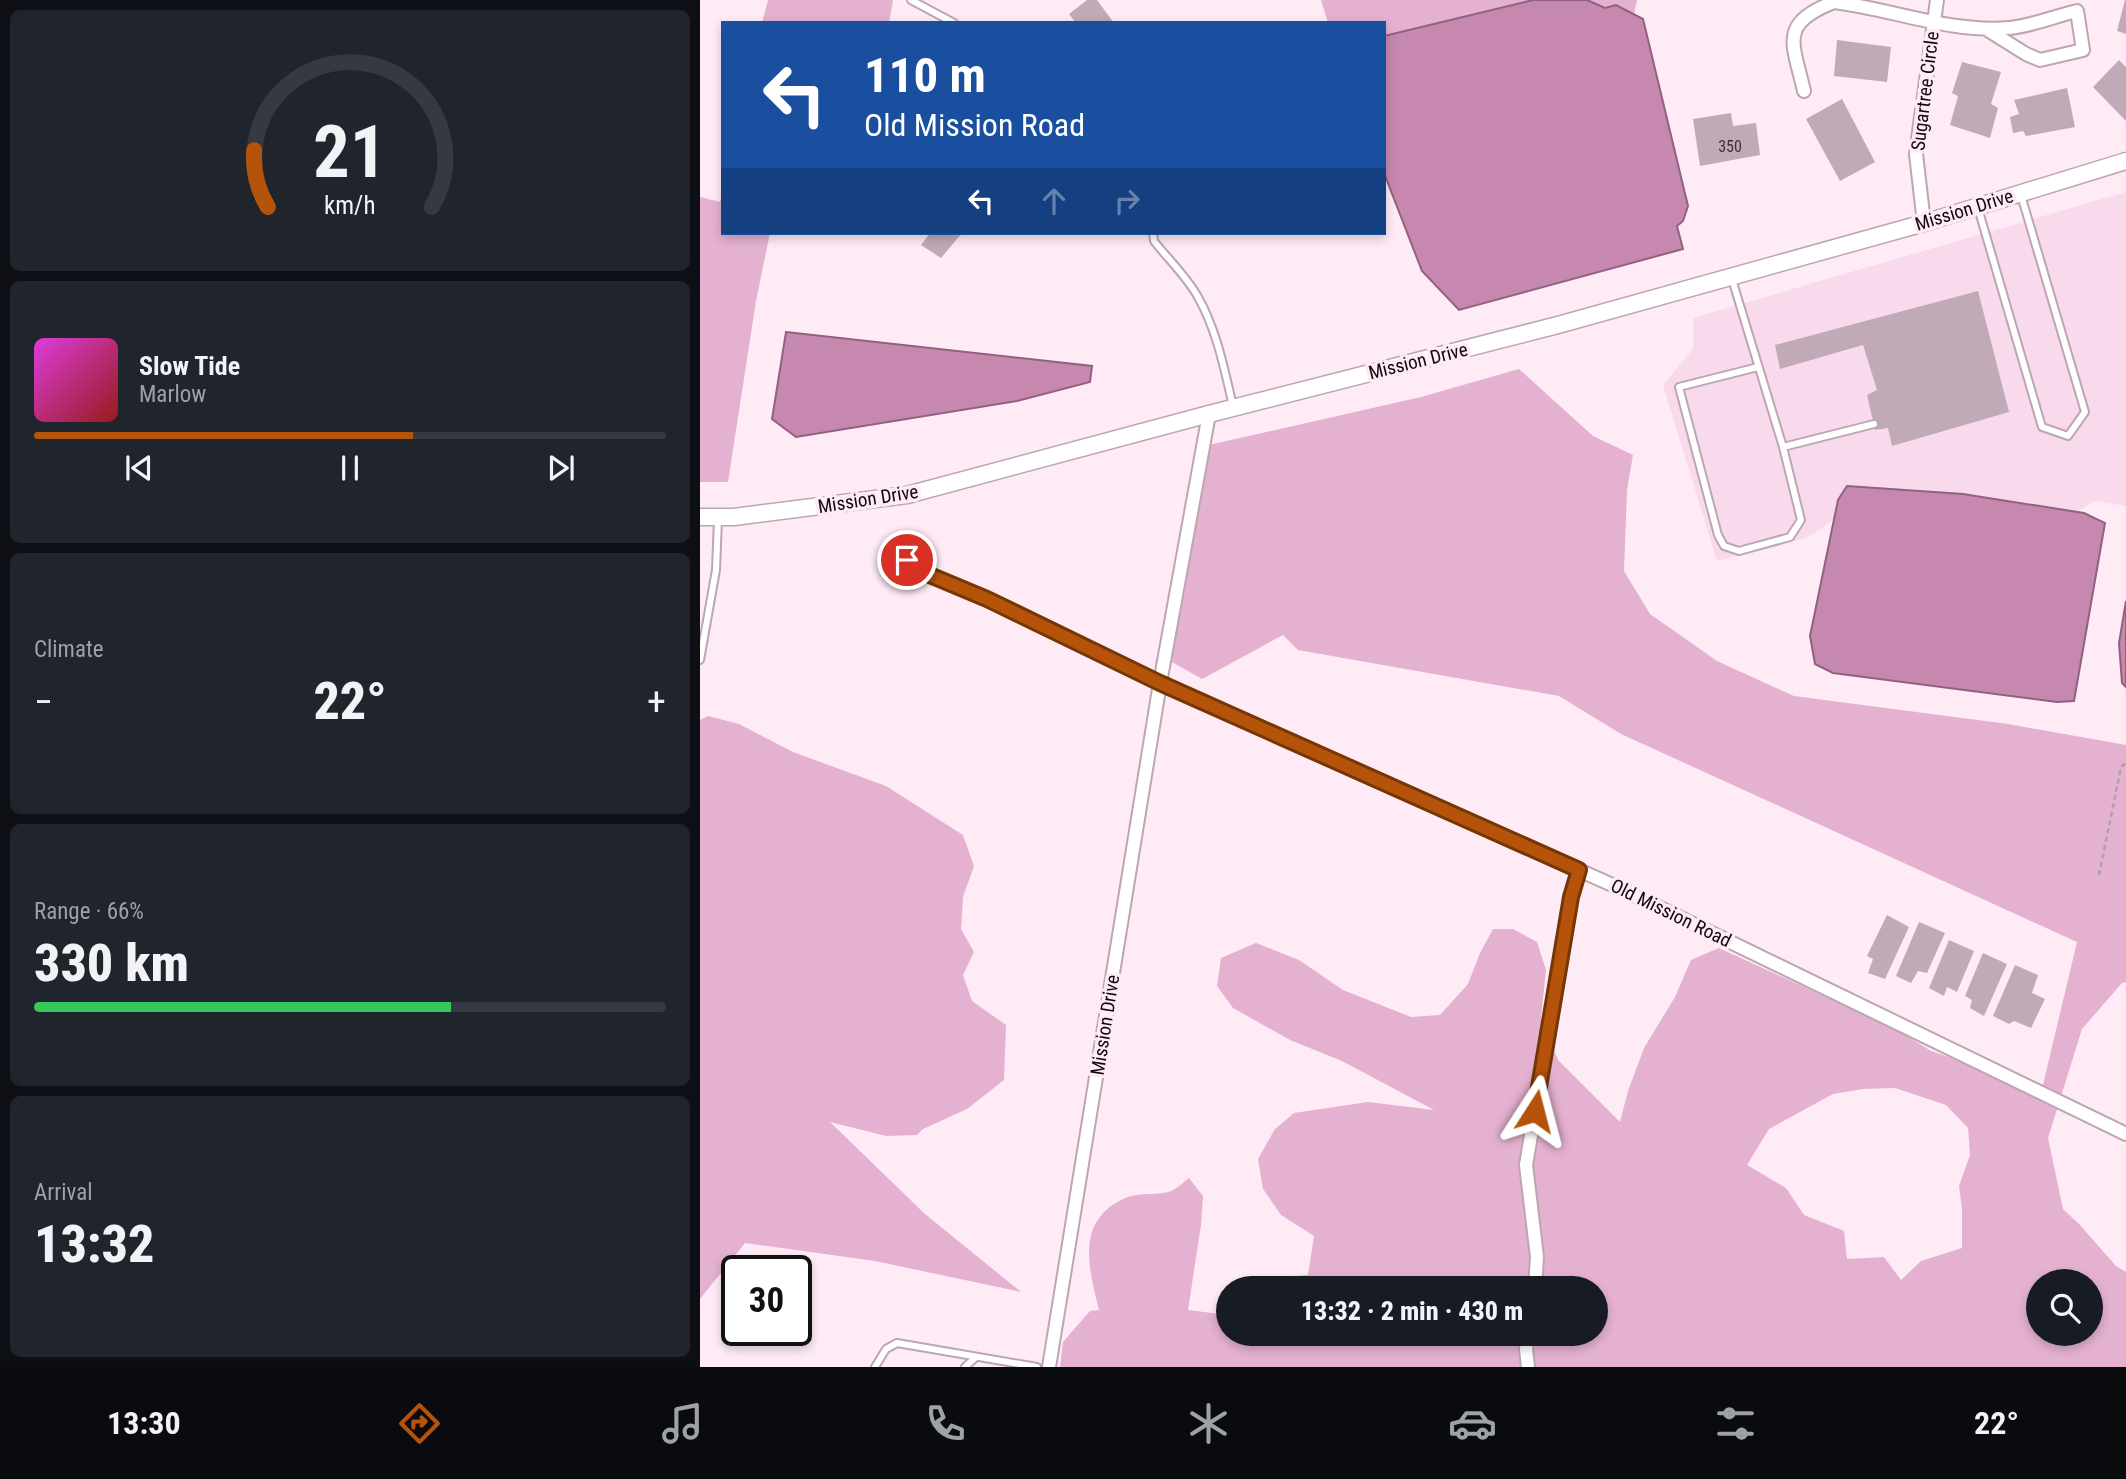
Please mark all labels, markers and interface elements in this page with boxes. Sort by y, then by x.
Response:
street label: Sugartree Circle [1906,30,1944,152]
text: 110 m [864,47,986,104]
icon: left [749,49,840,140]
text: Old Mission Road [864,106,1085,144]
text: 21 [313,109,387,195]
house number: 350 [1718,137,1742,156]
icon: left [962,182,1000,220]
icon: ahead [1035,182,1073,220]
icon: right [1108,182,1146,220]
street label: Mission Drive [1912,184,2016,236]
text: km/h [324,191,376,220]
street label: Mission Drive [1366,338,1470,384]
text: Slow Tide [139,351,240,381]
text: Marlow [139,381,206,408]
icon: previous [120,449,158,487]
icon: pause [331,449,369,487]
icon: next [542,449,580,487]
street label: Mission Drive [816,480,920,518]
pin [877,530,937,590]
icon: arrive [888,541,926,579]
text: Climate [34,636,104,663]
text: 22° [313,671,387,732]
text: − [34,680,53,724]
text: + [647,680,666,724]
street label: Old Mission Road [1607,874,1735,952]
text: Range · 66% [34,898,144,925]
text: 330 km [34,933,189,994]
street label: Mission Drive [1086,973,1124,1077]
position arrow [1498,1074,1572,1148]
text: Arrival [34,1179,93,1206]
text: 13:32 [34,1214,154,1275]
speed limit sign: 30 [721,1255,812,1346]
map controls [2026,1269,2103,1346]
button: search [2026,1269,2103,1346]
text: 13:32 · 2 min · 430 m [1301,1296,1523,1326]
icon: directions [395,1399,444,1448]
icon: music [658,1399,707,1448]
icon: phone [921,1399,970,1448]
icon: climate [1184,1399,1233,1448]
icon: car [1448,1399,1497,1448]
icon: filters [1711,1399,1760,1448]
text: 13:30 [107,1404,181,1442]
text: 22° [1974,1404,2019,1442]

